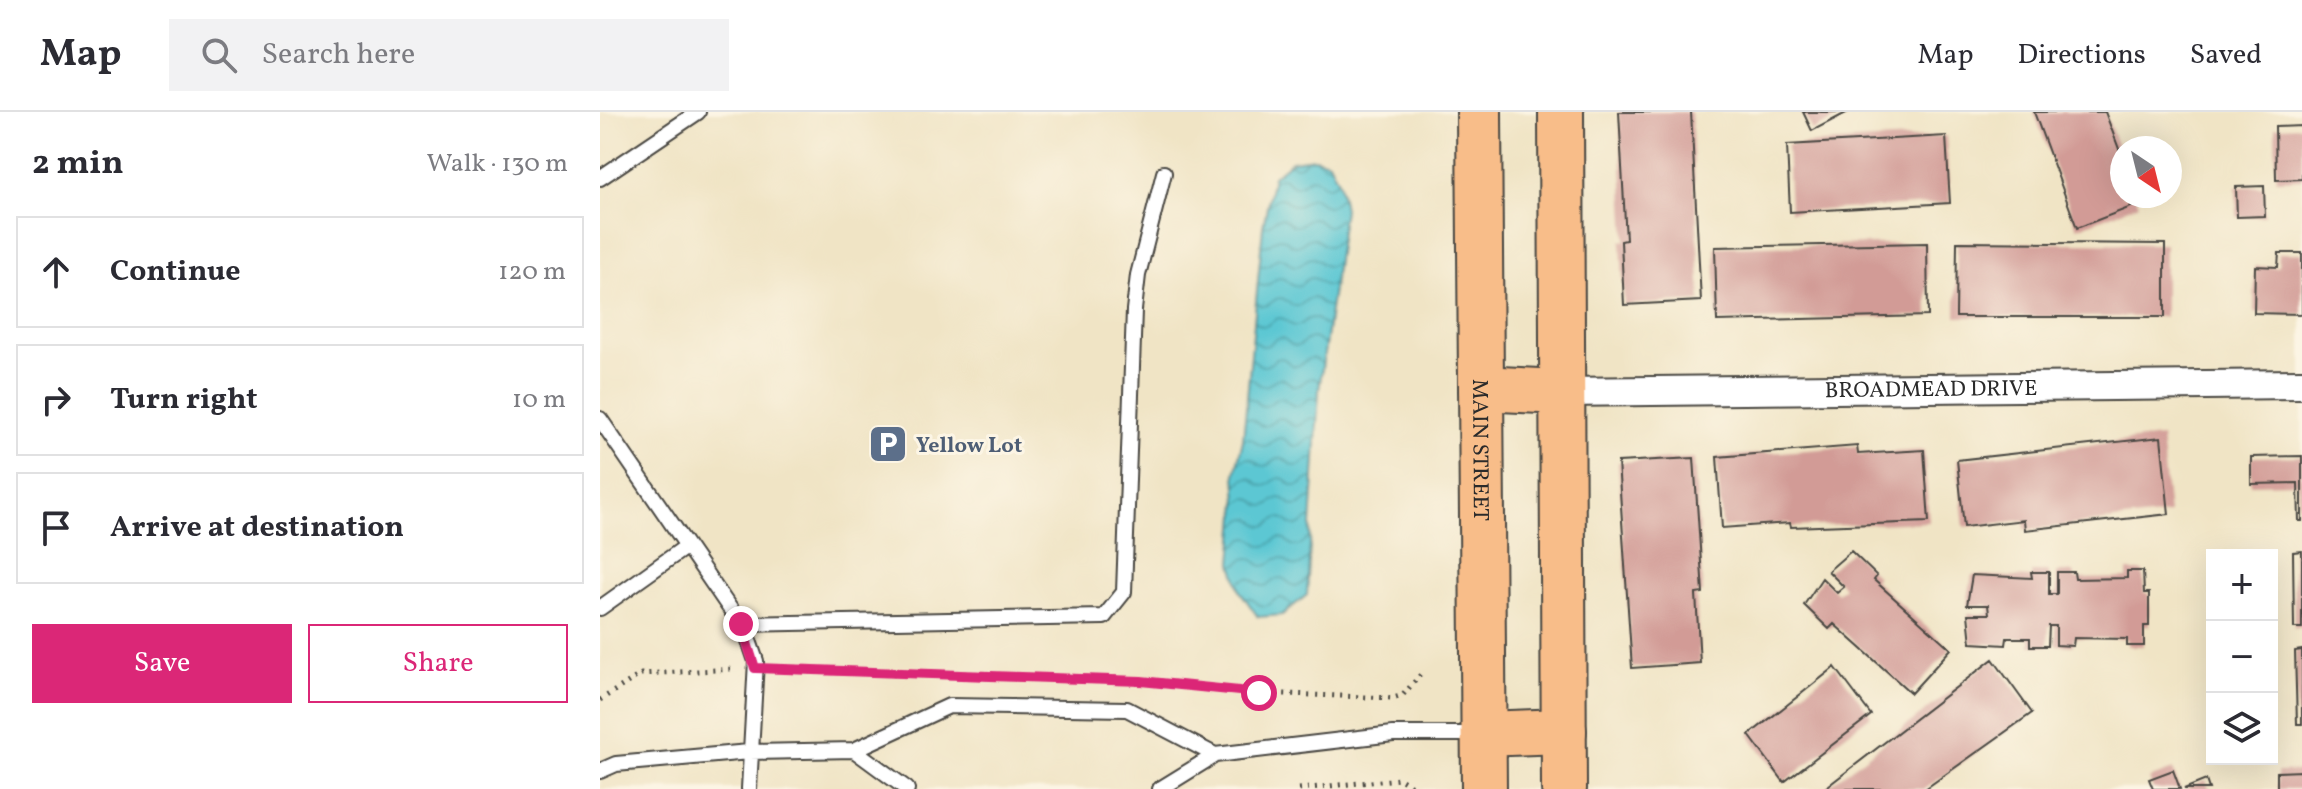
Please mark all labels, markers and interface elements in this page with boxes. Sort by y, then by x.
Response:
search box [169,19,729,91]
text: Map [40,29,121,82]
icon: search [197,33,241,77]
text: Search here [261,34,415,76]
text: Map [1918,36,1974,75]
text: Directions [2018,36,2146,75]
text: Saved [2190,36,2262,75]
north arrow [2110,136,2182,208]
text: 2 min [32,141,124,188]
text: Walk · 130 m [427,146,568,182]
icon: ahead [34,250,78,294]
text: Continue [110,251,241,293]
text: 120 m [498,254,566,290]
street label: BROADMEAD DRIVE [1824,374,2038,407]
icon: right [34,378,78,422]
text: Turn right [110,379,258,421]
street label: MAIN STREET [1463,379,1495,521]
text: 10 m [512,382,566,418]
parking icon: Yellow Lot [867,423,909,465]
place label: Yellow Lot [916,431,1022,462]
icon: arrive [34,506,78,550]
text: Arrive at destination [110,507,404,549]
map controls [2206,549,2278,765]
button: + [2206,549,2278,621]
route end [723,606,759,642]
button: − [2206,621,2278,693]
button: Save [32,624,292,703]
button: Share [308,624,568,703]
route start [1241,675,1277,711]
button: layers [2206,693,2278,765]

